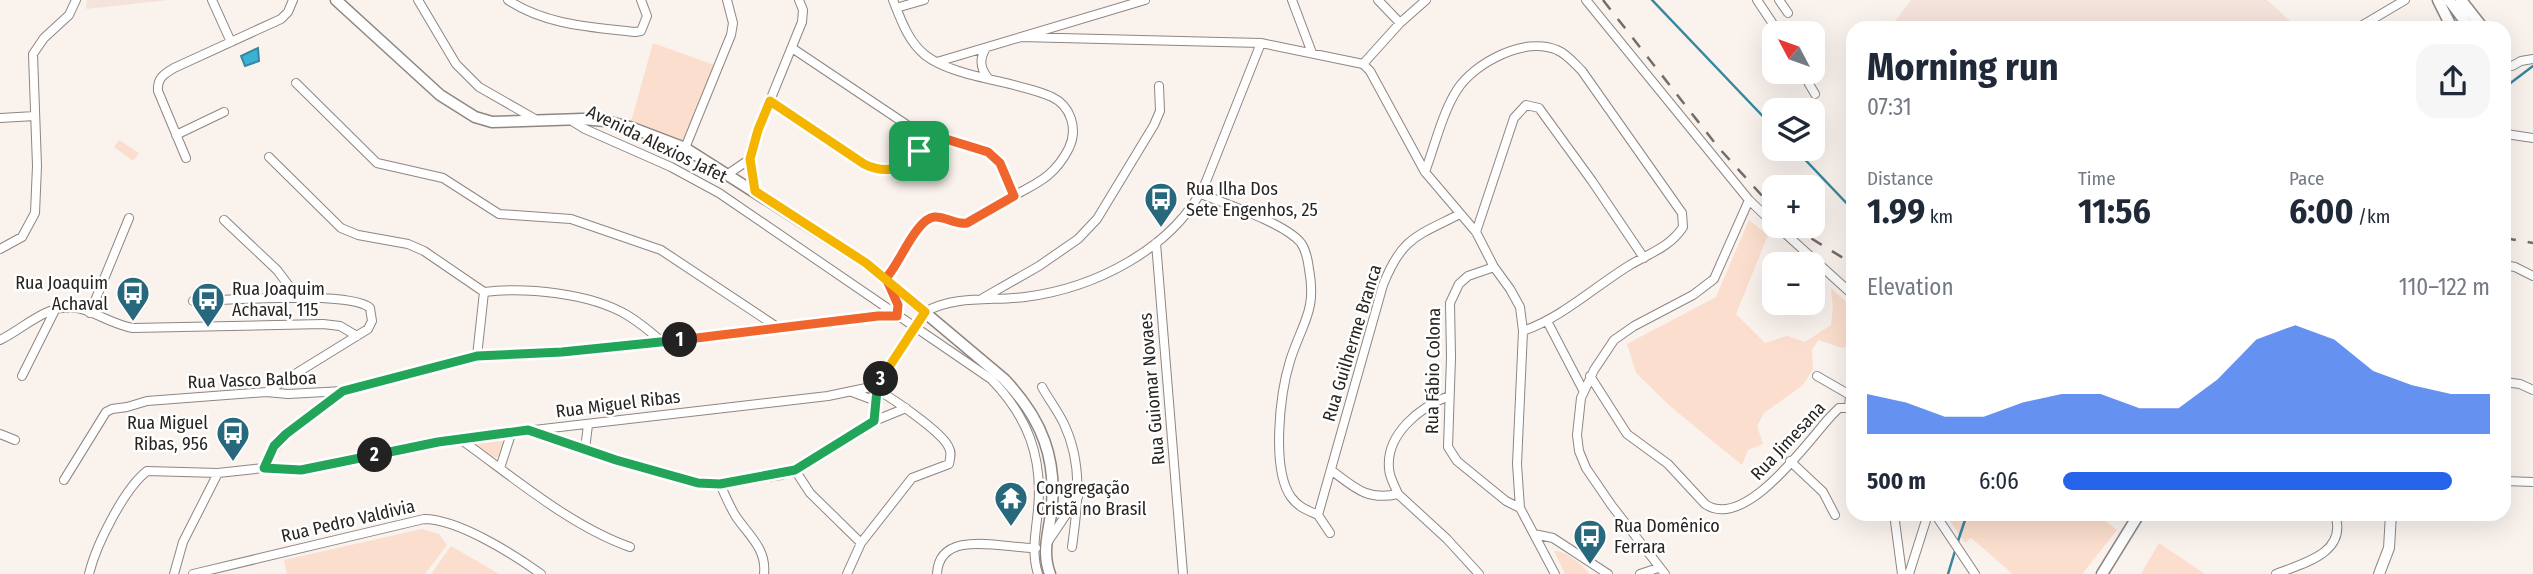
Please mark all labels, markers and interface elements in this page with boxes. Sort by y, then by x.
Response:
north arrow [1762,21,1825,84]
map controls [1762,21,1825,315]
text: Morning run [1867,44,2059,90]
button: share [2416,44,2490,118]
text: 07:31 [1867,93,1912,121]
button: layers [1762,98,1825,161]
street label: Avenida Alexios Jafet [583,100,731,188]
pin [889,121,949,181]
icon: arrive [900,132,938,170]
text: Distance [1867,167,1934,190]
text: Time [2078,167,2116,190]
text: Pace [2289,167,2324,190]
button: + [1762,175,1825,238]
place label: Rua Ilha Dos Sete Engenhos, 25 [1186,178,1318,221]
bus stop icon: Rua Ilha Dos Sete Engenhos, 25 [1142,180,1180,229]
text: 1.99 [1867,190,1925,232]
text: 11:56 [2078,190,2151,232]
text: 6:00 [2289,190,2354,232]
text: km [1925,205,1953,228]
text: /km [2354,205,2390,228]
button: − [1762,252,1825,315]
street label: Rua Guilherme Branca [1318,262,1386,424]
place label: Rua Joaquim Achaval [15,272,108,315]
text: Elevation [1867,273,1954,301]
text: 110–122 m [2399,273,2490,301]
bus stop icon: Rua Joaquim Achaval [114,274,152,323]
place label: Rua Joaquim Achaval, 115 [232,278,325,321]
bus stop icon: Rua Joaquim Achaval, 115 [189,280,227,329]
street label: Rua Fábio Colona [1421,307,1445,434]
street label: Rua Guiomar Novaes [1134,312,1170,466]
pin: 1 [662,322,698,358]
text: 1 [675,328,684,351]
pin: 3 [864,362,898,396]
street label: Rua Vasco Balboa [187,367,317,393]
text: 3 [876,367,885,390]
street label: Rua Miguel Ribas [554,385,682,423]
street label: Rua Jimesana [1746,397,1830,485]
place label: Rua Miguel Ribas, 956 [127,412,208,455]
bus stop icon: Rua Miguel Ribas, 956 [214,414,252,463]
pin: 2 [358,438,392,472]
text: 2 [370,443,379,466]
text: 500 m [1867,467,1926,495]
text: 6:06 [1979,467,2019,495]
place label: Congregação Cristã no Brasil [1036,477,1147,520]
temple icon: Congregação Cristã no Brasil [992,479,1030,528]
street label: Rua Pedro Valdivia [279,495,417,547]
place label: Rua Domênico Ferrara [1614,515,1720,558]
bus stop icon: Rua Domênico Ferrara [1571,517,1609,566]

